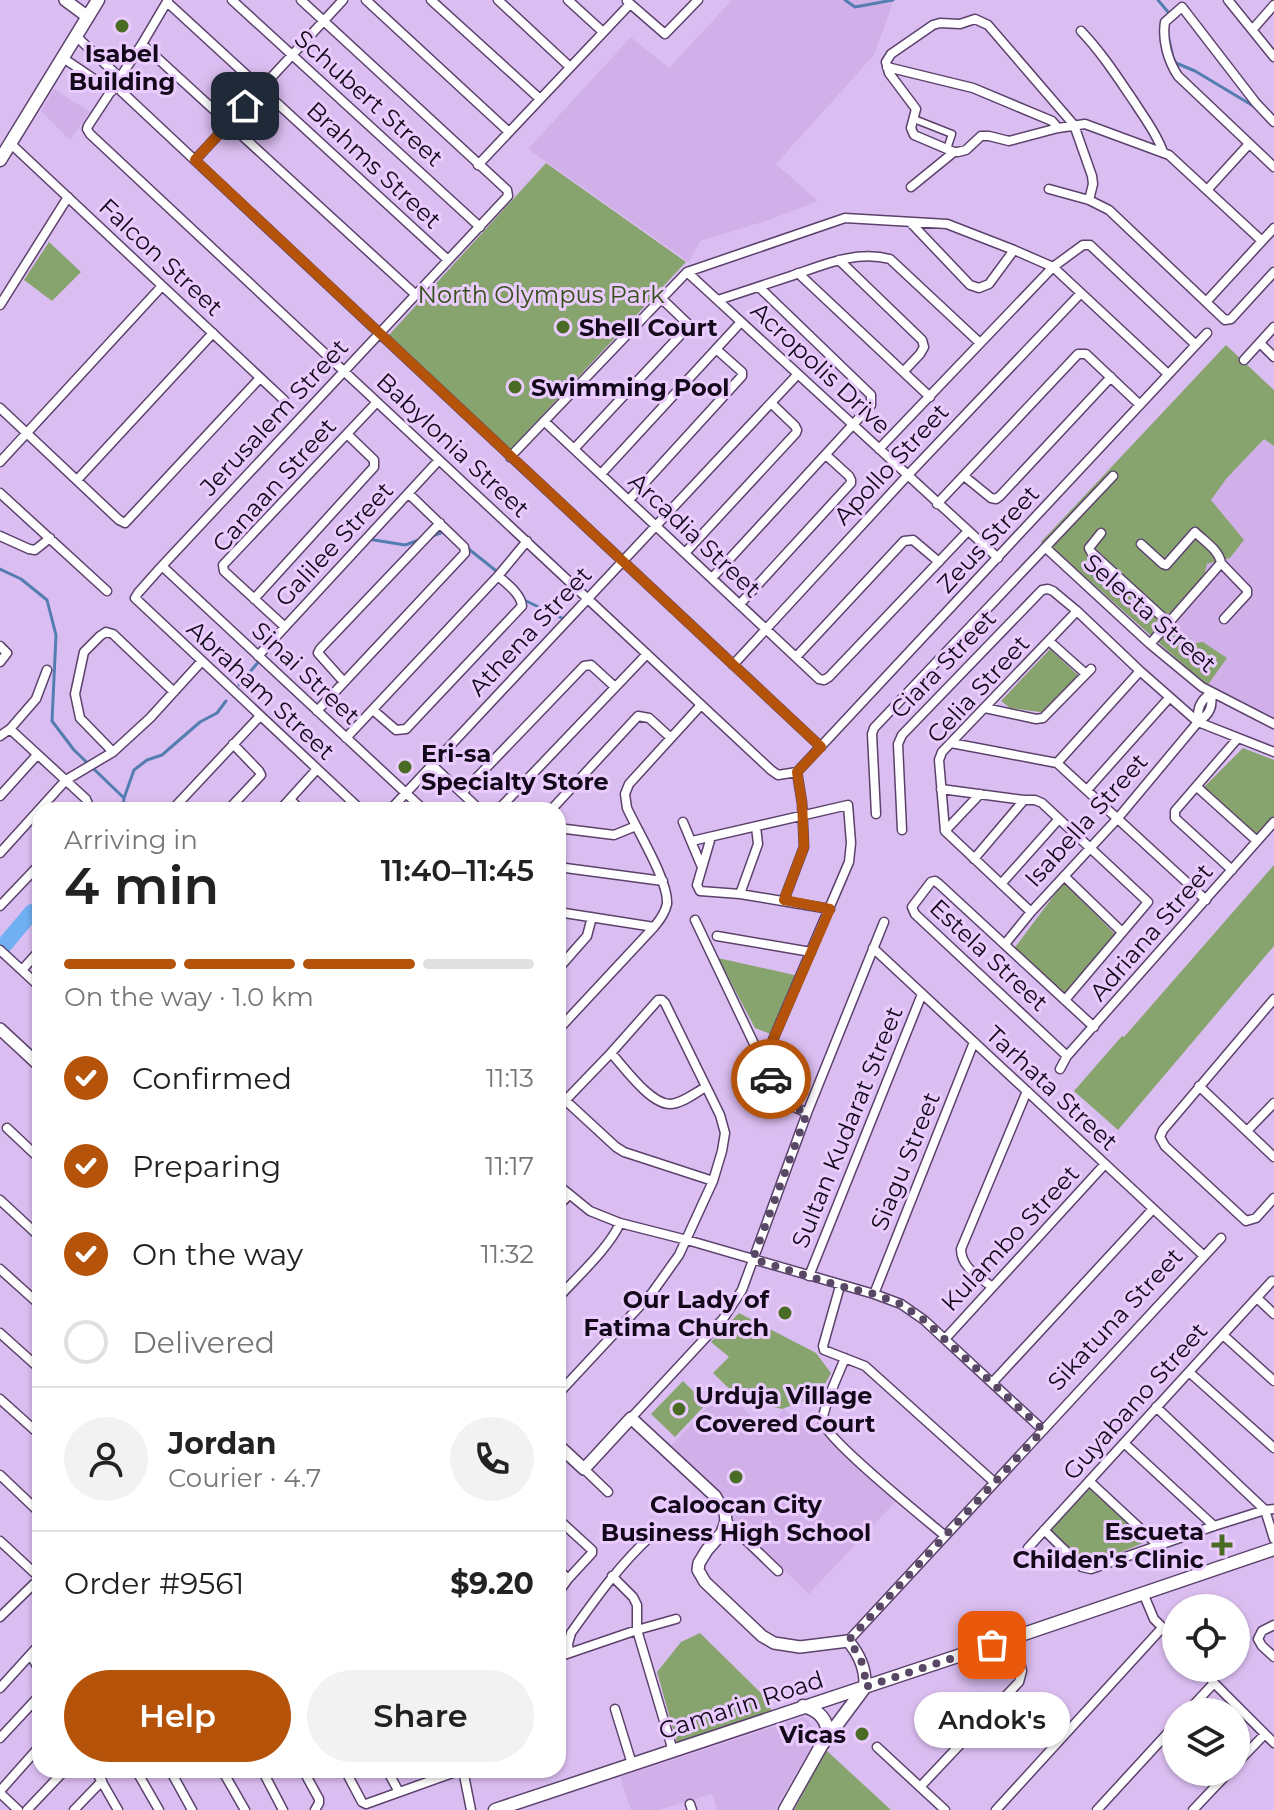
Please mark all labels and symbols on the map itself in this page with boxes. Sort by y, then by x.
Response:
marker: Isabel Building [113,17,131,35]
street label: Schubert Street [289,24,449,172]
place label: Isabel Building [69,39,175,96]
pin [211,72,279,140]
street label: Brahms Street [301,95,447,235]
street label: Falcon Street [93,192,229,322]
park label: North Olympus Park [418,280,665,309]
street label: Acropolis Drive [745,296,897,440]
place label: Shell Court [579,313,718,342]
marker: Shell Court [554,318,572,336]
street label: Jerusalem Street [193,333,354,502]
street label: Babylonia Street [371,367,536,523]
place label: Swimming Pool [531,373,730,402]
marker: Swimming Pool [506,378,524,396]
street label: Apollo Street [827,397,955,531]
street label: Canaan Street [206,412,342,558]
street label: Arcadia Street [623,466,767,604]
street label: Galilee Street [269,475,399,612]
street label: Zeus Street [931,479,1045,599]
street label: Selecta Street [1078,548,1222,679]
street label: Athena Street [463,560,598,702]
street label: Ciara Street [884,604,1002,724]
street label: Abraham Street [181,614,341,766]
street label: Sinai Street [246,616,366,730]
street label: Celia Street [921,629,1035,749]
place label: Eri-sa Specialty Store [421,739,609,796]
street label: Isabella Street [1018,747,1154,893]
marker: Eri-sa Specialty Store [396,758,414,776]
street label: Adriana Street [1083,857,1219,1007]
street label: Estela Street [924,893,1054,1017]
street label: Sultan Kudarat Street [785,1002,909,1252]
street label: Tarhata Street [980,1020,1124,1157]
courier [731,1039,811,1119]
street label: Siagu Street [864,1087,946,1234]
street label: Kulambo Street [935,1159,1085,1317]
street label: Sikatuna Street [1041,1241,1189,1396]
place label: Our Lady of Fatima Church [584,1285,771,1342]
marker: Our Lady of Fatima Church [776,1304,794,1322]
street label: Guyabano Street [1057,1316,1213,1486]
place label: Urduja Village Covered Court [695,1381,876,1438]
marker: Urduja Village Covered Court [670,1400,688,1418]
marker: Caloocan City Business High School [727,1468,745,1486]
place label: Caloocan City Business High School [601,1490,871,1547]
place label: Escueta Childen's Clinic [1012,1517,1204,1574]
marker: Escueta Childen's Clinic [1211,1534,1233,1556]
pin [958,1611,1026,1679]
street label: Camarin Road [655,1665,827,1745]
callout: Andok's [914,1693,1070,1749]
place label: Vicas [778,1720,846,1749]
marker: Vicas [853,1725,871,1743]

